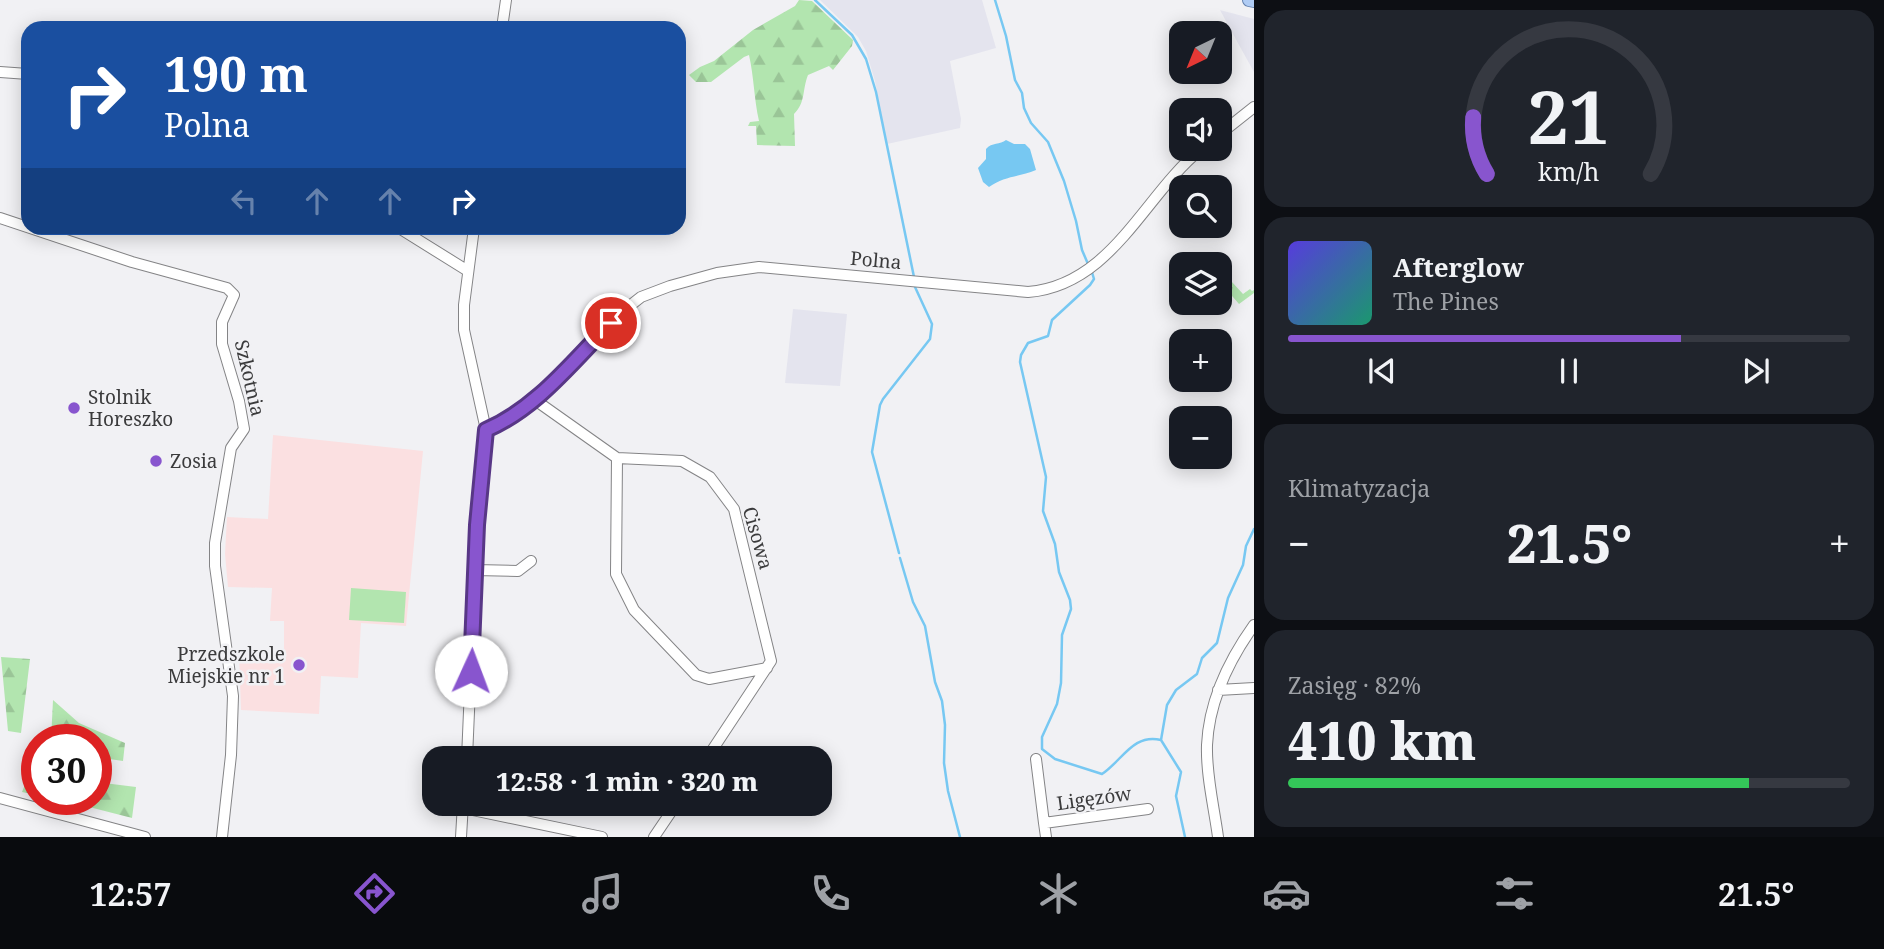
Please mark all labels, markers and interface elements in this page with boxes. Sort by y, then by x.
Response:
north arrow [1169,21,1232,84]
map controls [1169,21,1232,469]
text: 190 m [164,40,308,106]
icon: right [49,49,140,140]
text: 21 [1528,67,1610,166]
button: sound [1169,98,1232,161]
text: Polna [164,103,250,146]
text: km/h [1538,154,1600,188]
button: search [1169,175,1232,238]
icon: left [225,182,263,220]
icon: ahead [298,182,336,220]
icon: ahead [371,182,409,220]
icon: right [444,182,482,220]
street label: Polna [849,245,903,275]
text: Afterglow [1393,249,1524,285]
button: layers [1169,252,1232,315]
text: The Pines [1393,285,1499,317]
pin [581,293,641,353]
icon: arrive [592,304,630,342]
button: + [1169,329,1232,392]
street label: Szkotnia [229,337,271,419]
icon: previous [1363,352,1401,390]
icon: pause [1550,352,1588,390]
icon: next [1737,352,1775,390]
place label: Stolnik Horeszko [88,384,173,432]
marker: Stolnik Horeszko [66,400,82,416]
button: − [1169,406,1232,469]
place label: Zosia [170,448,218,474]
marker: Zosia [148,453,164,469]
text: Klimatyzacja [1288,472,1430,504]
street label: Cisowa [737,503,779,573]
text: 21.5° [1507,507,1632,578]
text: − [1288,517,1310,569]
text: + [1829,517,1850,569]
position arrow [434,634,508,708]
place label: Przedszkole Miejskie nr 1 [168,641,285,689]
marker: Przedszkole Miejskie nr 1 [291,657,307,673]
text: Zasięg · 82% [1288,669,1421,701]
text: 410 km [1288,704,1476,775]
speed limit sign: 30 [21,724,112,815]
text: 12:58 · 1 min · 320 m [496,763,758,799]
street label: Ligęzów [1055,780,1134,816]
icon: directions [350,869,399,918]
icon: music [578,869,627,918]
icon: phone [806,869,855,918]
icon: climate [1034,869,1083,918]
icon: car [1262,869,1311,918]
icon: filters [1490,869,1539,918]
text: 12:57 [89,872,172,915]
text: 21.5° [1718,872,1794,915]

